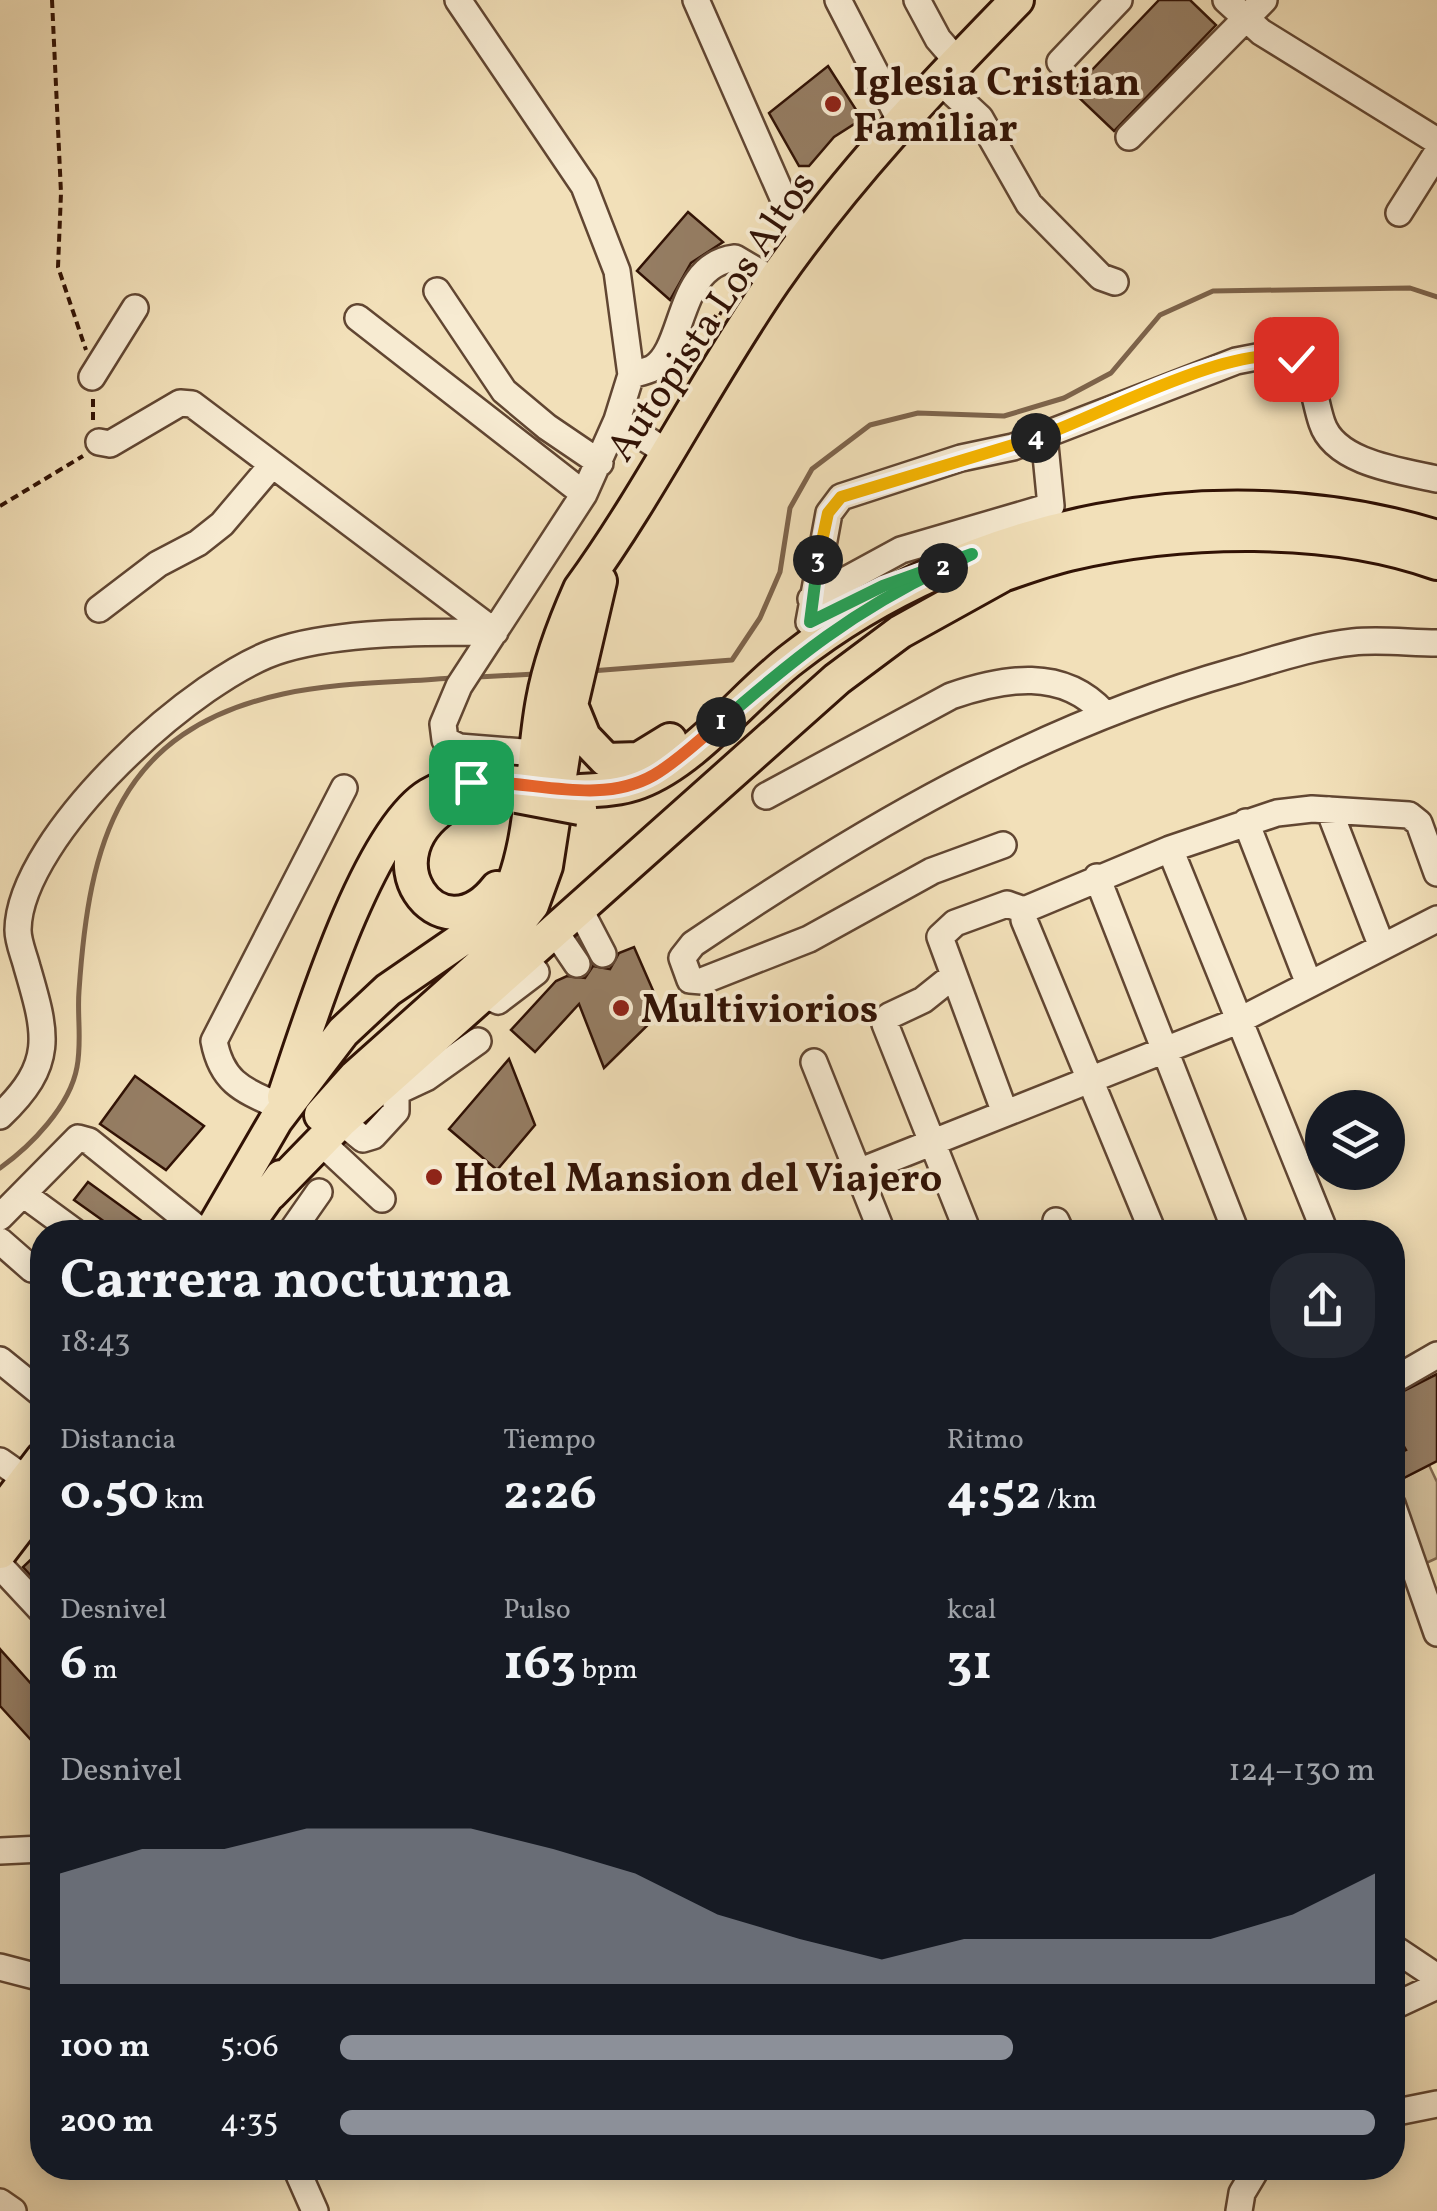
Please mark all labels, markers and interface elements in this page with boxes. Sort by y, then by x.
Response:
place label: Iglesia Cristian Familiar [853,57,1141,159]
marker: Iglesia Cristian Familiar [822,93,844,115]
street label: Autopista Los Altos [595,161,832,474]
pin [1254,317,1339,402]
icon: check [1269,332,1324,387]
pin: 4 [1011,413,1061,463]
text: 4 [1028,418,1044,457]
pin: 3 [793,535,843,585]
text: 3 [811,540,825,579]
pin: 2 [918,543,968,593]
text: 2 [936,548,950,587]
pin: 1 [696,697,746,747]
text: 1 [715,702,727,741]
pin [429,740,514,825]
icon: arrive [444,755,499,810]
place label: Multiviorios [641,984,878,1040]
marker: Multiviorios [610,997,632,1019]
map controls [1305,1090,1405,1190]
button: layers [1305,1090,1405,1190]
place label: Hotel Mansion del Viajero [454,1153,942,1209]
marker: Hotel Mansion del Viajero [423,1166,445,1188]
text: Carrera nocturna [60,1245,512,1321]
button: share [1270,1253,1375,1358]
text: 18:43 [60,1321,130,1365]
text: Distancia [60,1421,176,1460]
text: Tiempo [503,1421,596,1460]
text: Ritmo [947,1421,1024,1460]
text: 0.50 [60,1460,159,1530]
text: 2:26 [503,1460,597,1530]
text: 4:52 [947,1460,1041,1530]
text: km [159,1481,205,1520]
text: /km [1041,1481,1097,1520]
text: Desnivel [60,1591,167,1630]
text: Pulso [503,1591,571,1630]
text: kcal [947,1591,996,1630]
text: 6 [60,1630,87,1700]
text: 163 [503,1630,576,1700]
text: 31 [947,1630,992,1700]
text: m [87,1651,118,1690]
text: bpm [576,1651,638,1690]
text: Desnivel [60,1750,182,1794]
text: 124–130 m [1228,1750,1375,1794]
text: 100 m [60,2026,150,2070]
text: 5:06 [220,2026,279,2070]
text: 200 m [60,2101,154,2145]
text: 4:35 [220,2101,278,2145]

